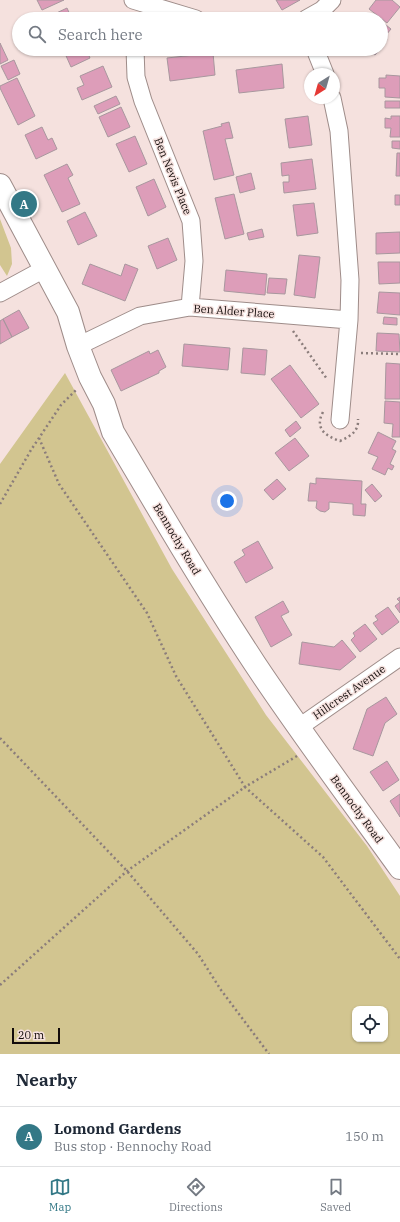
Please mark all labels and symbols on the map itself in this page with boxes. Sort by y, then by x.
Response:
north arrow [304,68,340,104]
street label: Ben Nevis Place [151,135,195,217]
pin: A [11,189,37,219]
street label: Ben Alder Place [193,301,275,321]
your location [217,491,237,511]
street label: Bennochy Road [150,501,204,577]
street label: Hillcrest Avenue [310,662,388,722]
street label: Bennochy Road [328,772,387,846]
scale bar [12,1026,60,1045]

